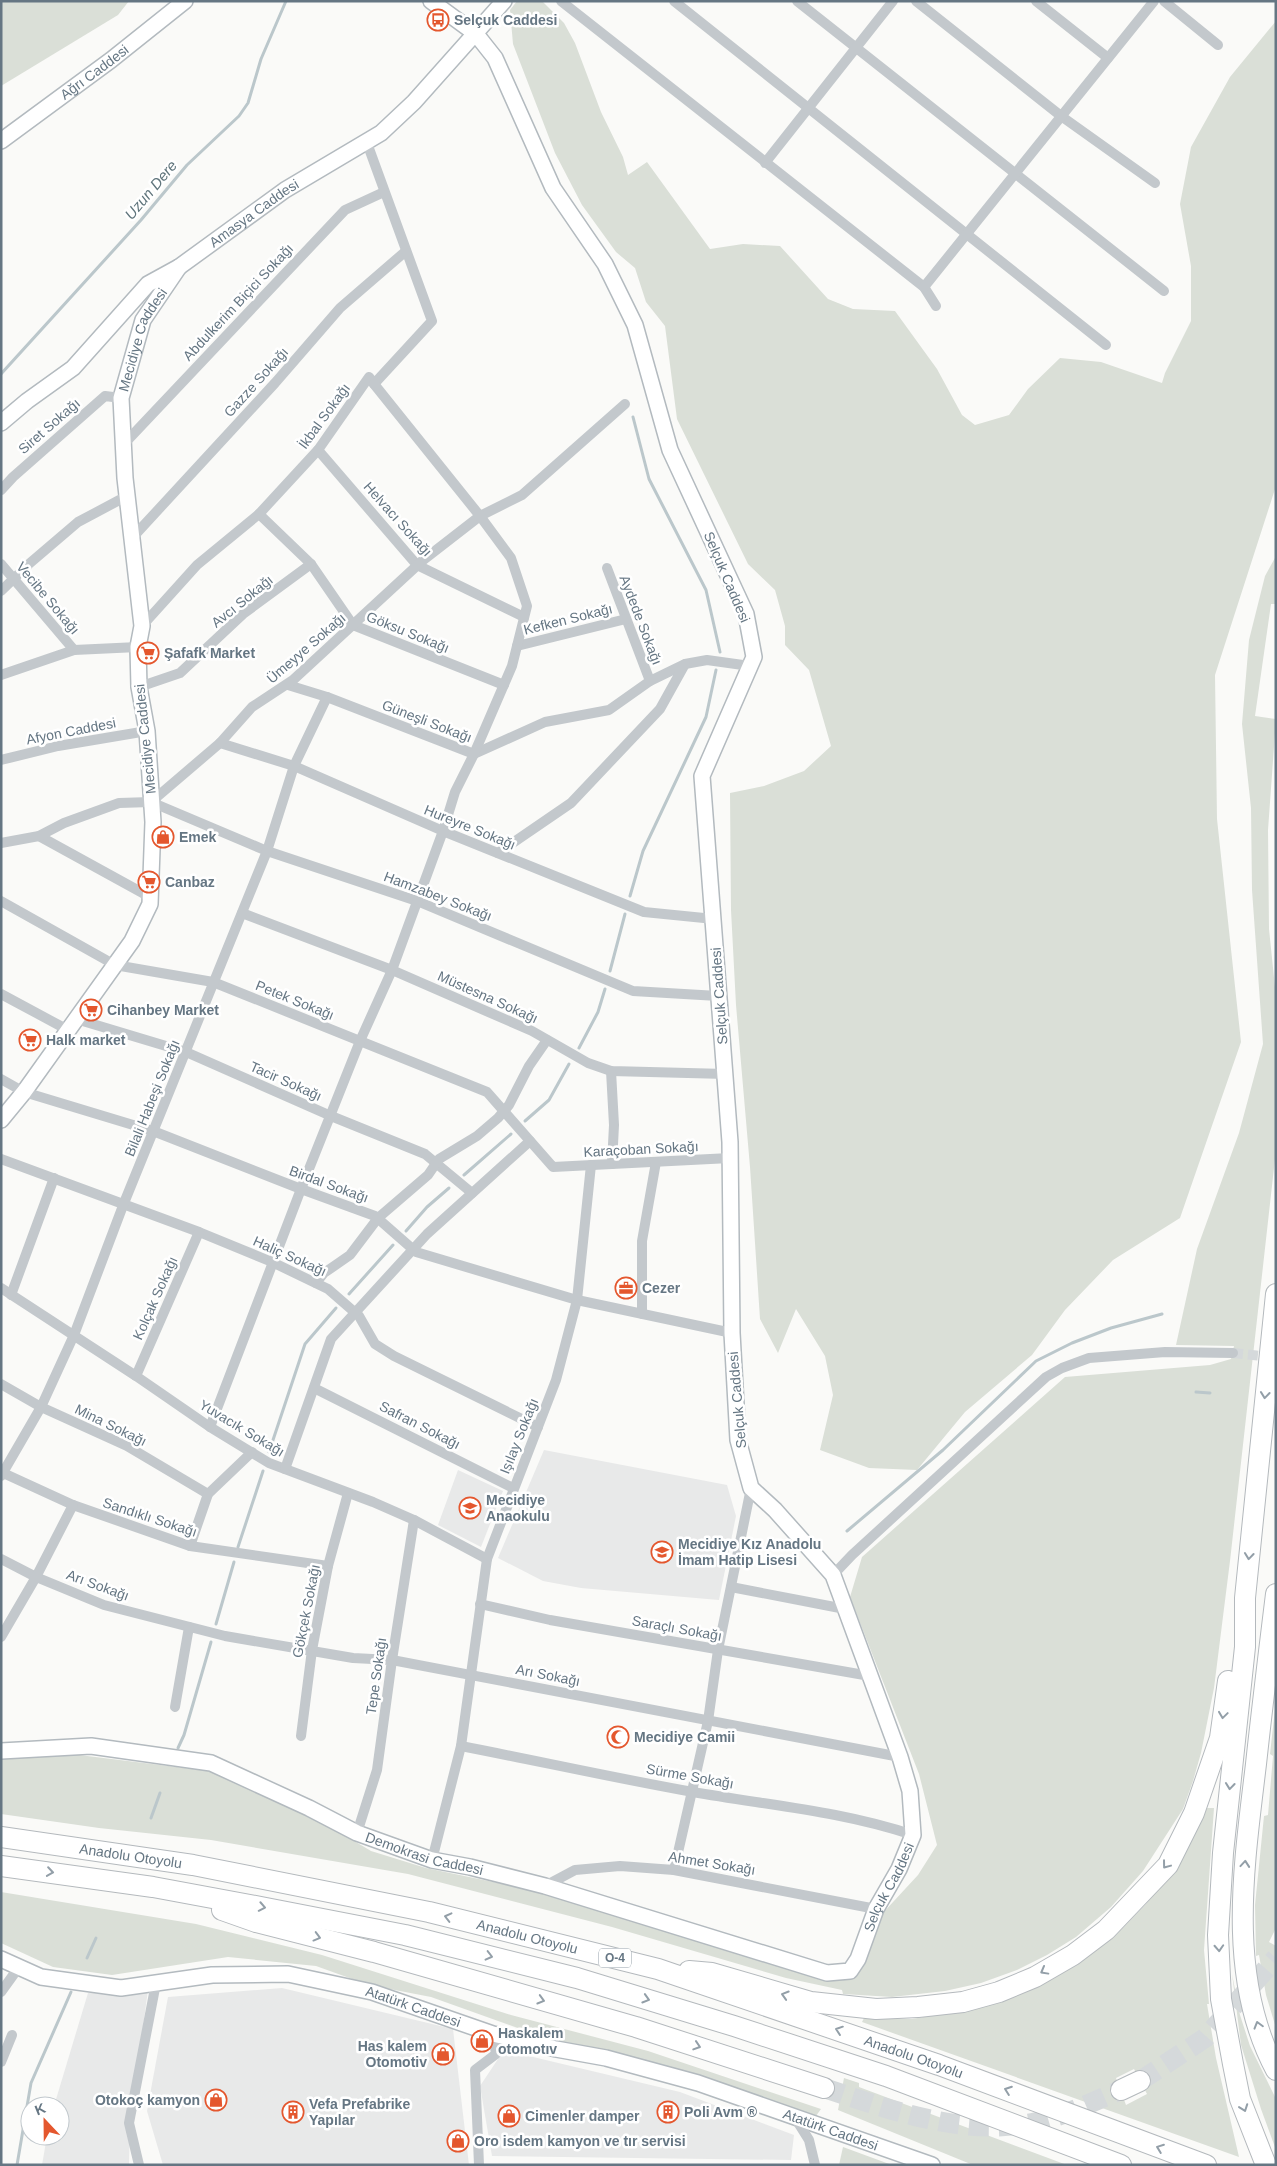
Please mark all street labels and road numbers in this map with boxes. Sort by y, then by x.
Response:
street label: Ağrı Caddesi [57,41,132,103]
street label: Amasya Caddesi [206,176,301,250]
street label: Abdulkerim Biçici Sokağı [180,240,296,364]
street label: Mecidiye Caddesi [115,285,170,393]
street label: Gazze Sokağı [221,344,291,420]
street label: İkbal Sokağı [294,380,353,452]
street label: Siret Sokağı [15,395,83,457]
street label: Helvacı Sokağı [361,479,435,559]
street label: Selçuk Caddesi [701,529,753,625]
street label: Vecibe Sokağı [13,559,83,637]
street label: Avcı Sokağı [208,571,276,631]
street label: Aydede Sokağı [617,573,665,667]
street label: Kefken Sokağı [522,600,614,638]
street label: Göksu Sokağı [364,608,452,656]
street label: Ümeyye Sokağı [263,609,349,686]
street label: Mecidiye Caddesi [131,683,159,795]
street label: Güneşli Sokağı [380,697,474,745]
street label: Afyon Caddesi [25,714,117,748]
street label: Hureyre Sokağı [422,801,518,853]
street label: Hamzabey Sokağı [382,868,494,924]
street label: Selçuk Caddesi [708,947,730,1045]
street label: Müstesna Sokağı [435,968,541,1026]
street label: Petek Sokağı [253,977,337,1023]
street label: Bilali Habeşi Sokağı [121,1037,183,1159]
street label: Tacir Sokağı [248,1058,324,1104]
street label: Karaçoban Sokağı [583,1138,699,1160]
street label: Birdal Sokağı [287,1162,371,1206]
street label: Haliç Sokağı [251,1233,329,1279]
street label: Kolçak Sokağı [129,1254,181,1342]
street label: Selçuk Caddesi [725,1351,749,1449]
street label: Yuvacık Sokağı [197,1396,287,1460]
street label: Işılay Sokağı [497,1396,541,1476]
street label: Safran Sokağı [377,1398,463,1452]
street label: Mina Sokağı [73,1401,149,1449]
street label: Sandıklı Sokağı [101,1494,199,1540]
street label: Gökçek Sokağı [289,1563,323,1659]
street label: Arı Sokağı [65,1566,131,1604]
street label: Saraçlı Sokağı [631,1612,723,1644]
street label: Tepe Sokağı [363,1636,389,1716]
street label: Arı Sokağı [514,1661,582,1689]
street label: Sürme Sokağı [645,1760,735,1792]
street label: Demokrasi Caddesi [363,1829,485,1878]
street label: Selçuk Caddesi [861,1840,917,1934]
street label: Anadolu Otoyolu [78,1841,183,1871]
street label: Ahmet Sokağı [667,1848,757,1878]
street label: Anadolu Otoyolu [475,1916,580,1957]
road number: O-4 [599,1949,631,1968]
street label: Atatürk Caddesi [364,1983,463,2030]
street label: Anadolu Otoyolu [862,2032,965,2081]
street label: Atatürk Caddesi [781,2105,880,2154]

